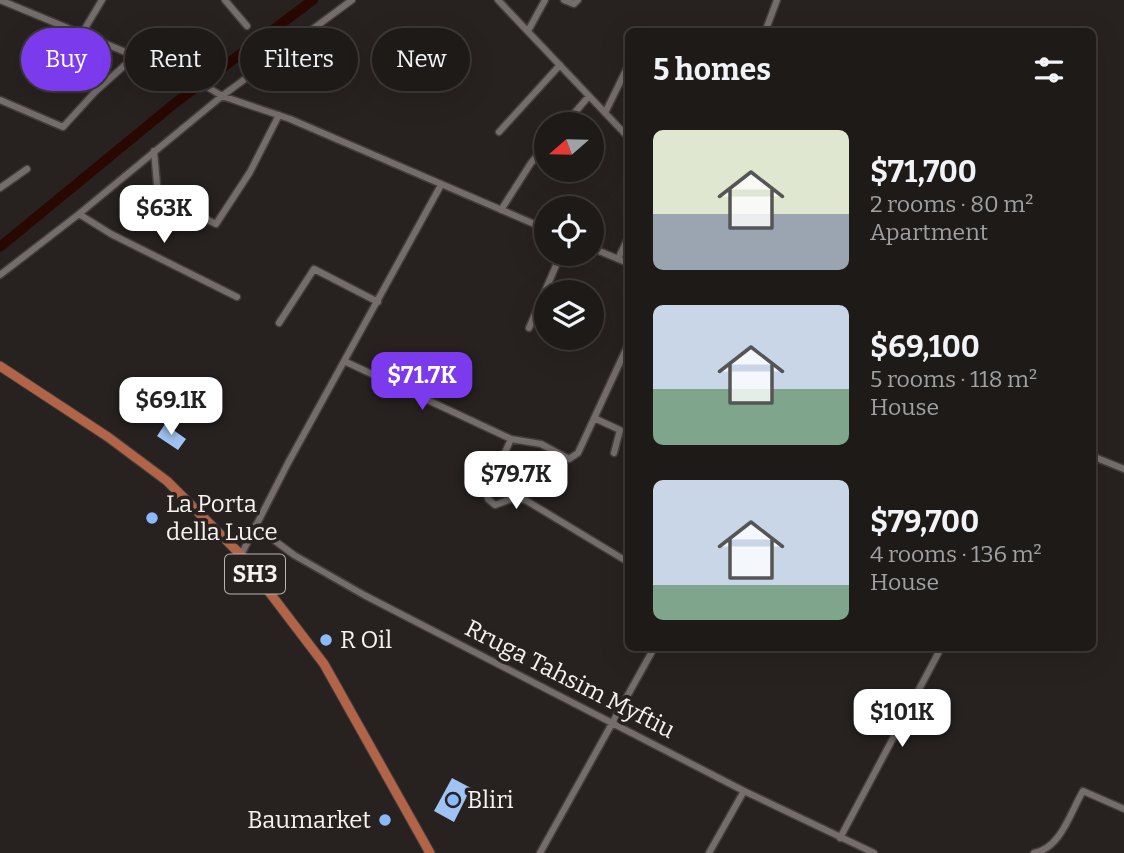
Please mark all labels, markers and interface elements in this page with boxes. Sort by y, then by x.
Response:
chip: Buy [21,28,111,91]
chip: Rent [125,28,226,91]
chip: Filters [240,28,358,91]
chip: New [372,28,470,91]
icon: filters [1030,51,1068,89]
text: 5 homes [653,52,771,88]
north arrow [534,112,604,182]
map controls [534,112,604,350]
text: $71,700 [870,154,977,190]
icon: home [709,158,793,242]
pin: $63K [123,186,205,245]
text: 2 rooms · 80 m² [870,190,1033,218]
text: $63K [136,194,192,222]
button: locate [534,196,604,266]
text: Apartment [870,218,988,246]
button: layers [534,280,604,350]
text: $69,100 [870,329,980,365]
icon: home [709,333,793,417]
pin: $71.7K [365,352,479,412]
text: $71.7K [387,361,457,389]
text: 5 rooms · 118 m² [870,365,1037,393]
pin: $69.1K [114,378,228,437]
text: $69.1K [135,386,207,414]
text: House [870,393,939,421]
pin: $79.7K [459,452,573,511]
text: $79.7K [480,460,552,488]
place label: La Porta della Luce [166,490,278,546]
text: $79,700 [870,504,979,540]
icon: home [709,508,793,592]
marker: La Porta della Luce [144,510,160,526]
text: 4 rooms · 136 m² [870,540,1042,568]
road number: SH3 [225,554,285,594]
text: House [870,568,939,596]
street label: Rruga Tahsim Myftiu [461,614,680,744]
place label: R Oil [340,626,392,654]
marker: R Oil [318,632,334,648]
pin: $101K [853,690,951,749]
text: $101K [870,698,934,726]
place label: Bliri [467,786,514,814]
marker: Bliri [445,792,461,808]
place label: Baumarket [247,806,371,834]
marker: Baumarket [377,812,393,828]

